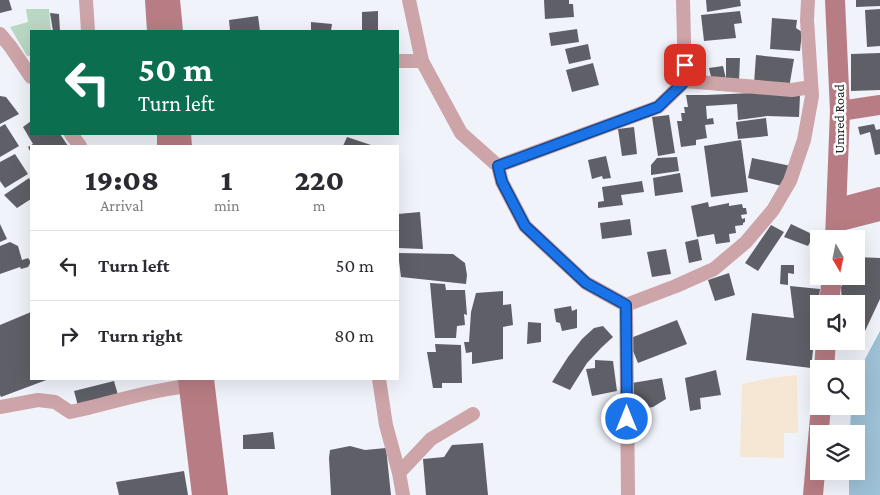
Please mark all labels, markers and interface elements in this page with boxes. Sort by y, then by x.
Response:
pin [664,44,706,86]
icon: left [55,50,120,115]
text: 50 m [138,50,213,89]
icon: arrive [671,51,699,79]
street label: Umred Road [831,84,847,154]
text: Turn left [138,91,215,116]
text: 19:08 [85,163,159,196]
text: 1 [221,163,233,196]
text: 220 [294,163,344,196]
text: Arrival [100,197,144,214]
text: min [214,197,240,214]
text: m [313,197,326,214]
north arrow [810,230,865,285]
map controls [810,230,865,480]
icon: left [55,252,83,280]
text: Turn left [98,255,170,276]
text: 50 m [335,255,374,276]
button: sound [810,295,865,350]
icon: right [55,322,83,350]
text: Turn right [98,325,183,346]
text: 80 m [334,325,374,346]
button: search [810,360,865,415]
position arrow [600,392,652,444]
button: layers [810,425,865,480]

